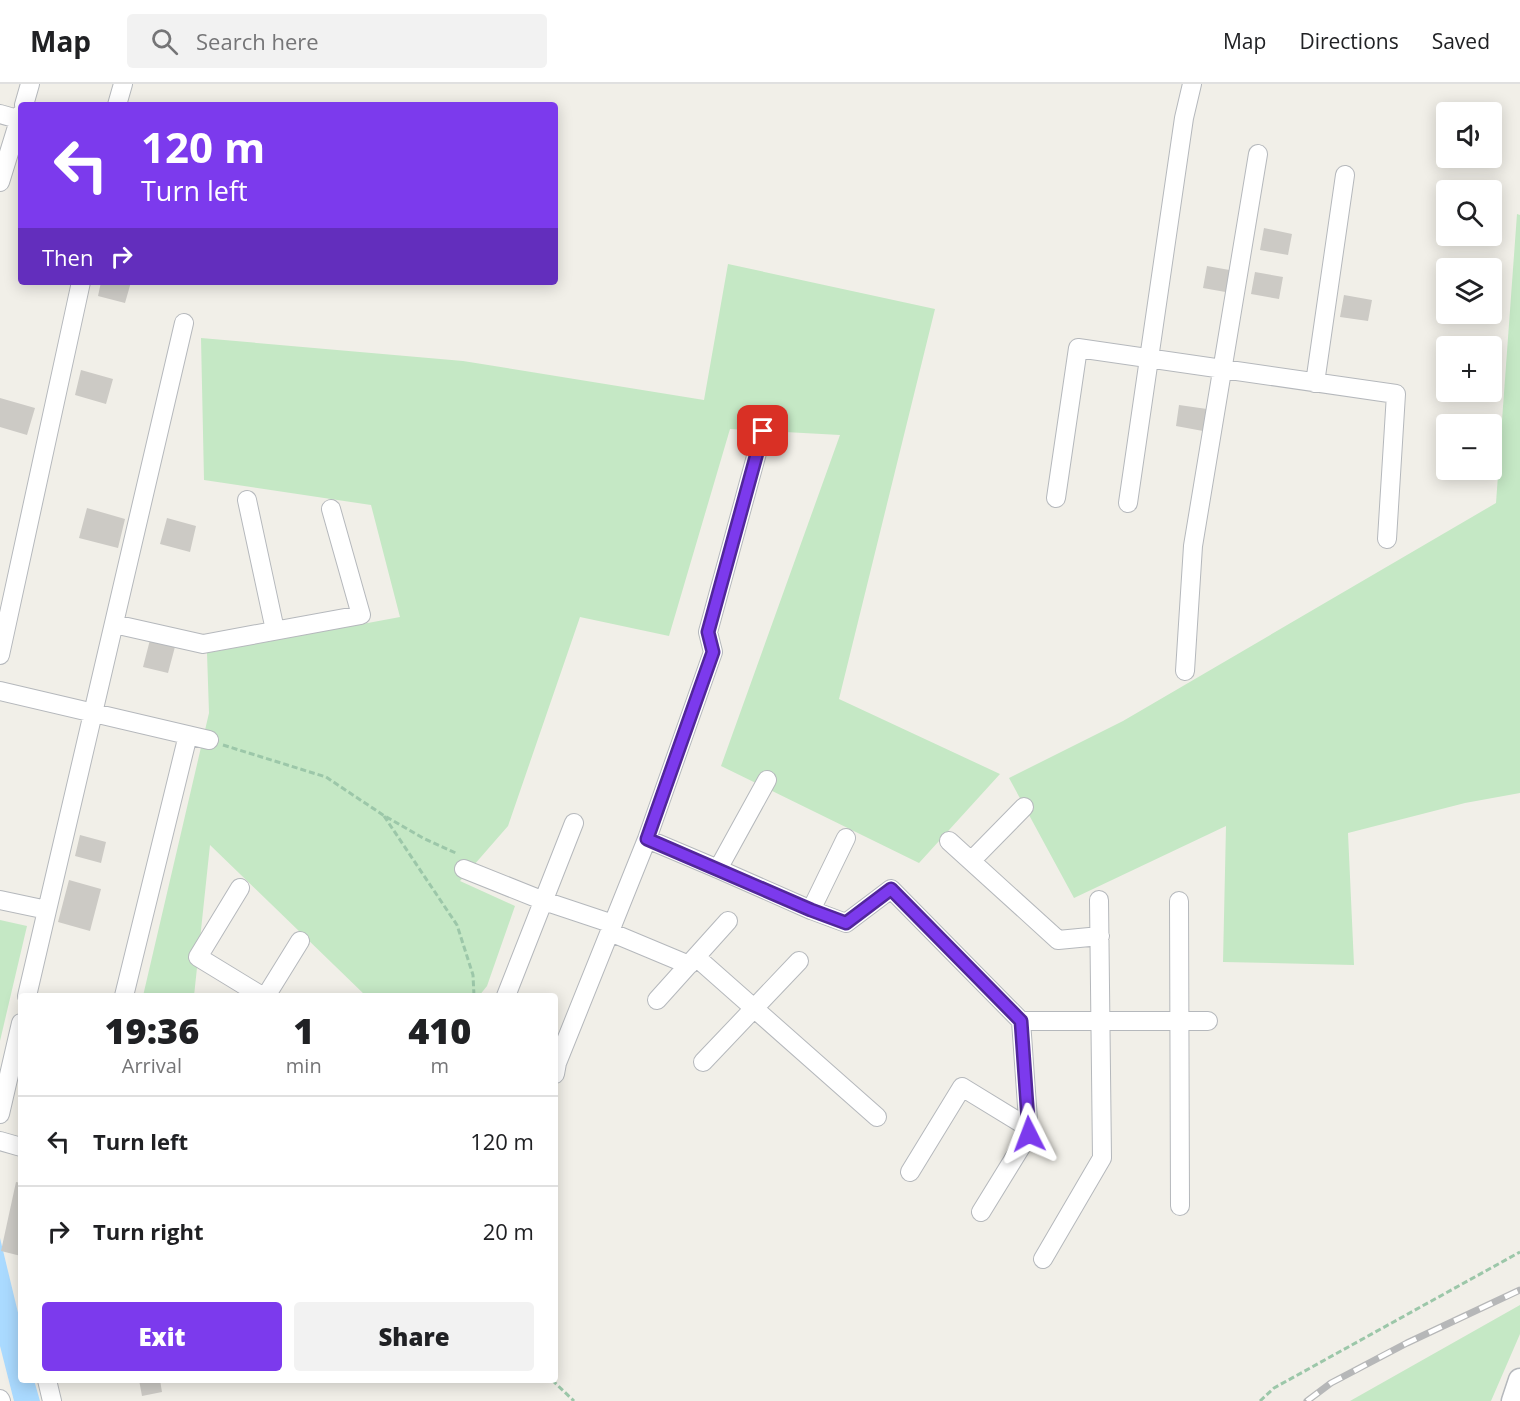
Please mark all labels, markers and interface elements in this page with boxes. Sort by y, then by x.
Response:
search box [127,14,547,68]
text: Map [30,22,91,60]
icon: search [148,25,181,58]
text: Search here [196,26,319,56]
text: Map [1223,27,1266,55]
text: Directions [1299,27,1399,55]
text: Saved [1432,27,1490,55]
map controls [1436,102,1502,480]
button: sound [1436,102,1502,168]
text: 120 m [141,118,265,175]
icon: left [42,126,120,204]
text: Turn left [141,172,248,209]
button: search [1436,180,1502,246]
icon: right [105,240,138,273]
text: Then [42,242,93,272]
button: layers [1436,258,1502,324]
button: + [1436,336,1502,402]
pin [737,405,788,456]
icon: arrive [746,414,779,447]
button: − [1436,414,1502,480]
text: 19:36 [105,1006,199,1055]
text: 1 [293,1006,314,1055]
text: 410 [408,1006,471,1055]
text: Arrival [122,1052,182,1079]
text: min [286,1052,322,1079]
text: m [431,1052,449,1079]
position arrow [997,1102,1061,1166]
icon: left [42,1125,75,1158]
text: Turn left [93,1126,188,1156]
text: 120 m [470,1126,534,1156]
icon: right [42,1215,75,1248]
text: Turn right [93,1216,204,1246]
text: 20 m [483,1216,534,1246]
button: Exit [42,1302,282,1371]
button: Share [294,1302,534,1371]

